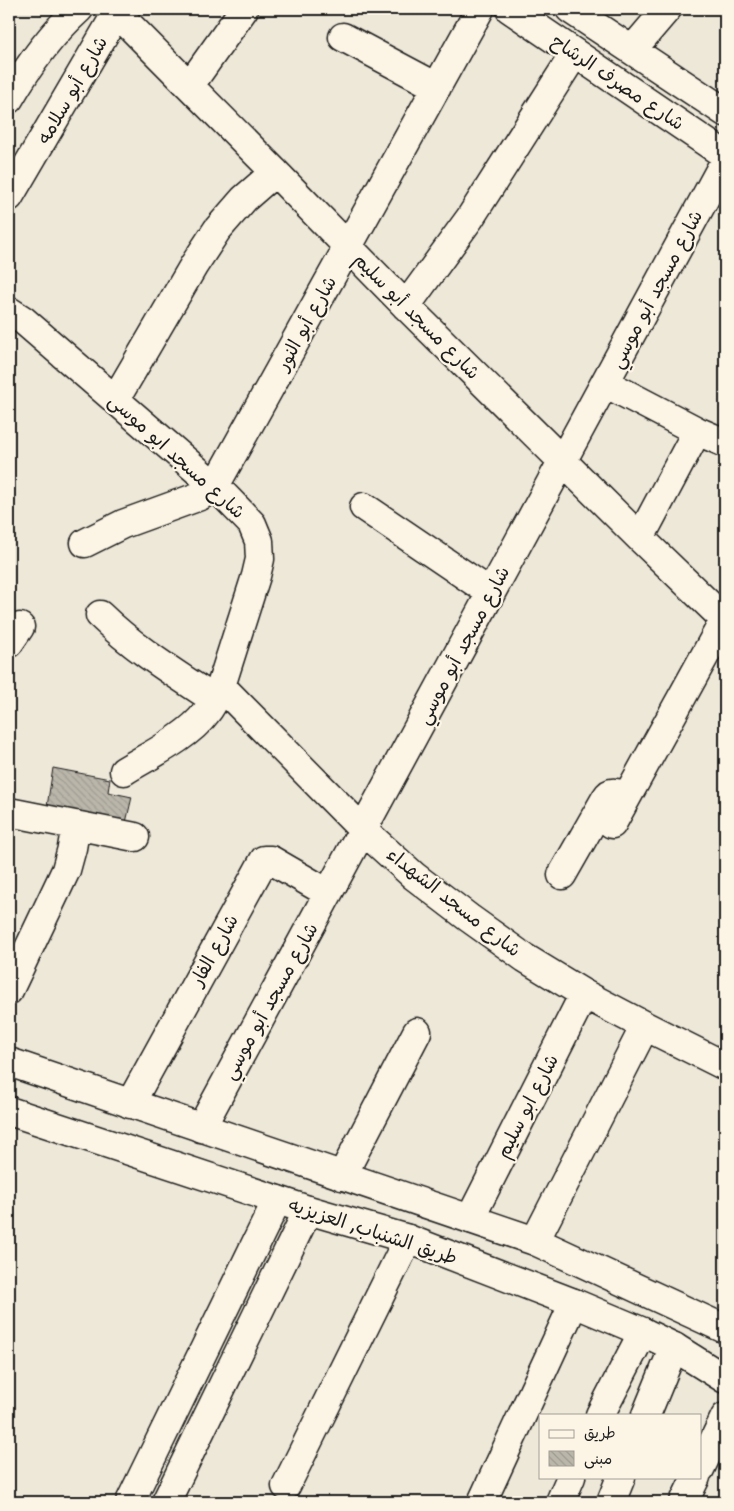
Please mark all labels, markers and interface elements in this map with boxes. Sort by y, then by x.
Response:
street label: شارع مصرف الرشاح [546,28,689,137]
street label: شارع أبو سلامه [31,31,114,149]
street label: شارع مسجد أبو موسي [604,206,712,374]
street label: شارع مسجد أبو سليم [347,247,486,386]
street label: شارع أبو النور [269,271,343,377]
street label: شارع مسجد ابو موسى [103,388,251,525]
street label: شارع مسجد أبو موسي [411,562,519,730]
street label: شارع مسجد الشهداء [381,842,526,963]
street label: شارع الفار [183,910,245,992]
street label: شارع مسجد أبو موسي [216,918,327,1086]
street label: شارع ابو سليم [490,1050,566,1163]
street label: طريق الشنباب, العزيزيه [285,1192,461,1270]
legend [539,1414,702,1478]
text: طريق [584,1423,616,1443]
text: مبنى [584,1449,612,1469]

